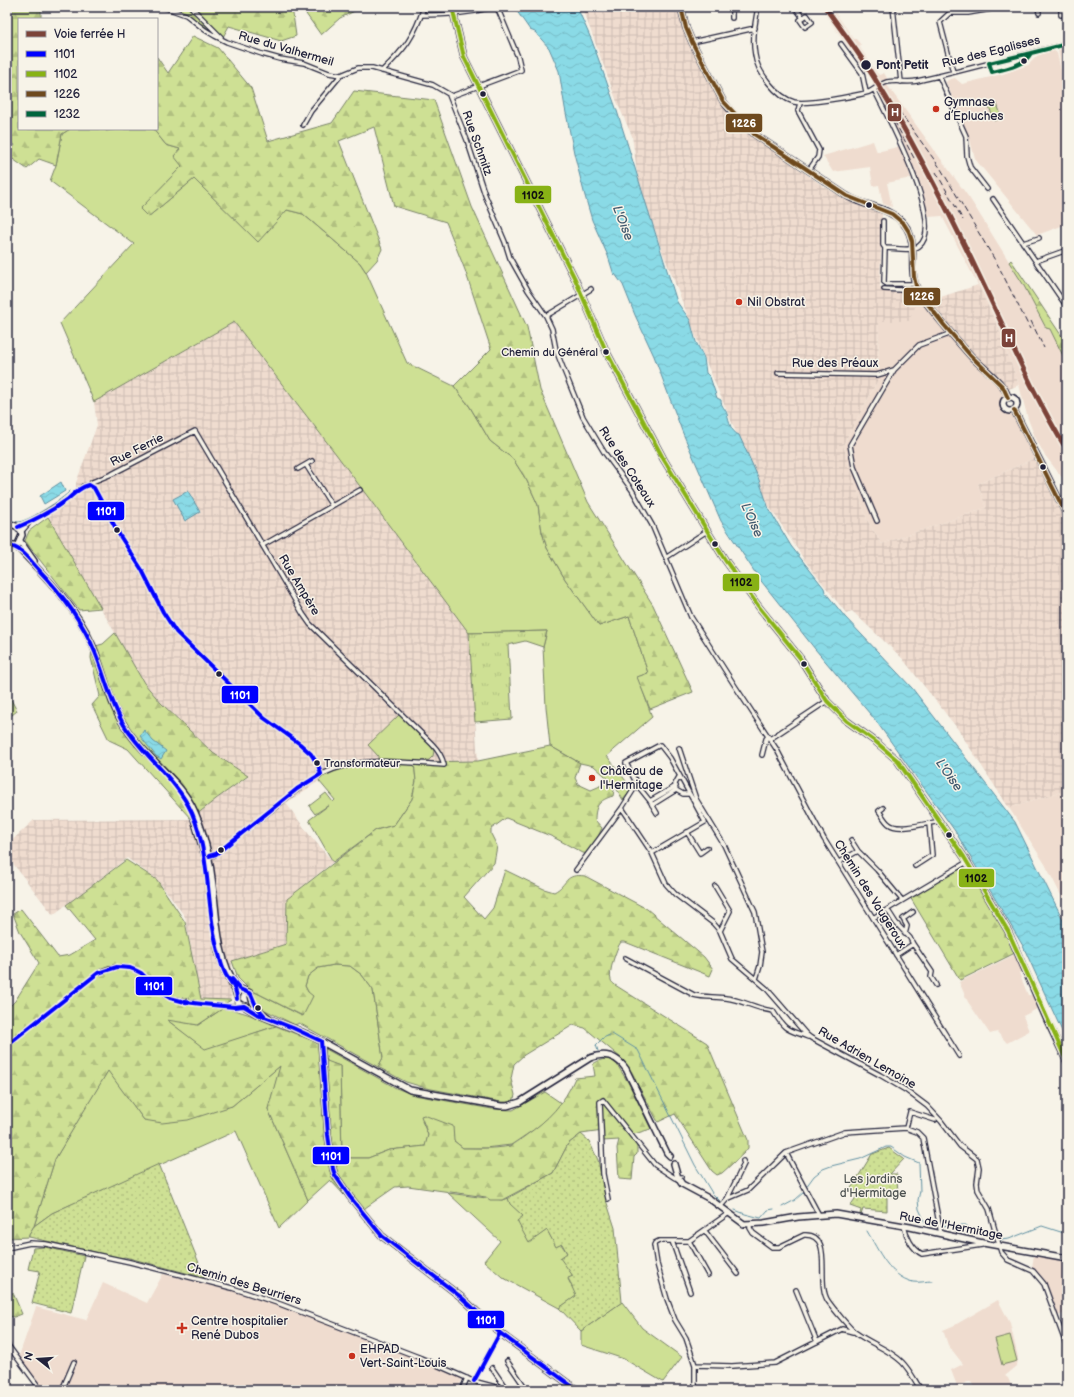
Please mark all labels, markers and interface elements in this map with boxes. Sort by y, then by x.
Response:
legend [18,18,158,130]
text: Voie ferrée H [54,27,126,42]
street label: Rue du Valhermeil [237,28,335,70]
street label: Rue des Egalisses [940,33,1042,71]
text: 1101 [54,47,75,62]
unlabelled marker [1019,56,1029,66]
marker: Pont Petit [859,58,873,72]
place label: Pont Petit [876,58,929,73]
text: 1102 [54,67,77,82]
text: 1226 [54,87,80,102]
unlabelled marker [478,89,488,99]
place label: Gymnase d’Epluches [944,95,1003,124]
line badge: H [887,103,902,122]
marker: Gymnase d’Epluches [931,104,941,114]
text: H [891,106,899,119]
text: 1232 [54,107,80,122]
street label: Rue Schmitz [458,109,496,178]
line badge: 1226 [725,113,763,133]
text: 1226 [732,117,757,130]
line badge: 1102 [514,185,552,204]
text: 1102 [522,189,545,202]
unlabelled marker [864,200,874,210]
water label: L'Oise [609,203,637,243]
line badge: 1226 [903,287,941,306]
text: 1226 [910,290,935,303]
place label: Nil Obstrat [747,295,805,310]
marker: Nil Obstrat [734,297,744,307]
line badge: H [1001,328,1016,348]
text: H [1005,332,1013,345]
place label: Chemin du Général [501,346,598,359]
marker: Chemin du Général [601,347,611,357]
street label: Rue des Préaux [792,356,879,371]
street label: Rue des Coteaux [595,424,659,511]
street label: Rue Ferrie [108,430,166,470]
unlabelled marker [1038,462,1048,472]
water label: L'Oise [737,500,767,540]
line badge: 1101 [87,501,125,521]
text: 1101 [96,505,116,518]
unlabelled marker [112,525,122,535]
unlabelled marker [710,539,720,549]
street label: Rue Ampère [275,552,323,618]
line badge: 1102 [722,573,760,592]
text: 1102 [730,576,753,589]
unlabelled marker [799,659,809,669]
unlabelled marker [214,669,224,679]
line badge: 1101 [221,685,259,704]
text: 1101 [230,689,250,702]
water label: L'Oise [932,756,966,795]
place label: Transformateur [324,757,401,770]
marker: Transformateur [312,758,322,768]
place label: Château de l'Hermitage [600,764,663,793]
marker: Château de l'Hermitage [587,773,597,783]
unlabelled marker [944,830,954,840]
street label: Chemin des Vaugeroux [831,837,910,951]
unlabelled marker [216,845,226,855]
line badge: 1102 [958,868,995,888]
text: 1102 [965,872,988,885]
line badge: 1101 [135,976,173,996]
text: 1101 [144,980,164,993]
unlabelled marker [253,1003,263,1013]
street label: Rue Adrien Lemoine [815,1024,919,1092]
line badge: 1101 [312,1146,350,1165]
text: 1101 [321,1150,341,1163]
park label: Les jardins d'Hermitage [840,1172,906,1201]
street label: Rue de l'Hermitage [898,1209,1004,1243]
street label: Chemin des Beurriers [185,1259,303,1309]
line badge: 1101 [467,1310,505,1329]
place label: Centre hospitalier René Dubos [191,1314,288,1343]
text: 1101 [476,1314,496,1327]
marker: Centre hospitalier René Dubos [176,1322,188,1334]
north arrow [18,1339,58,1379]
place label: EHPAD Vert-Saint-Louis [360,1342,447,1371]
text: N [21,1350,36,1362]
marker: EHPAD Vert-Saint-Louis [347,1351,357,1361]

